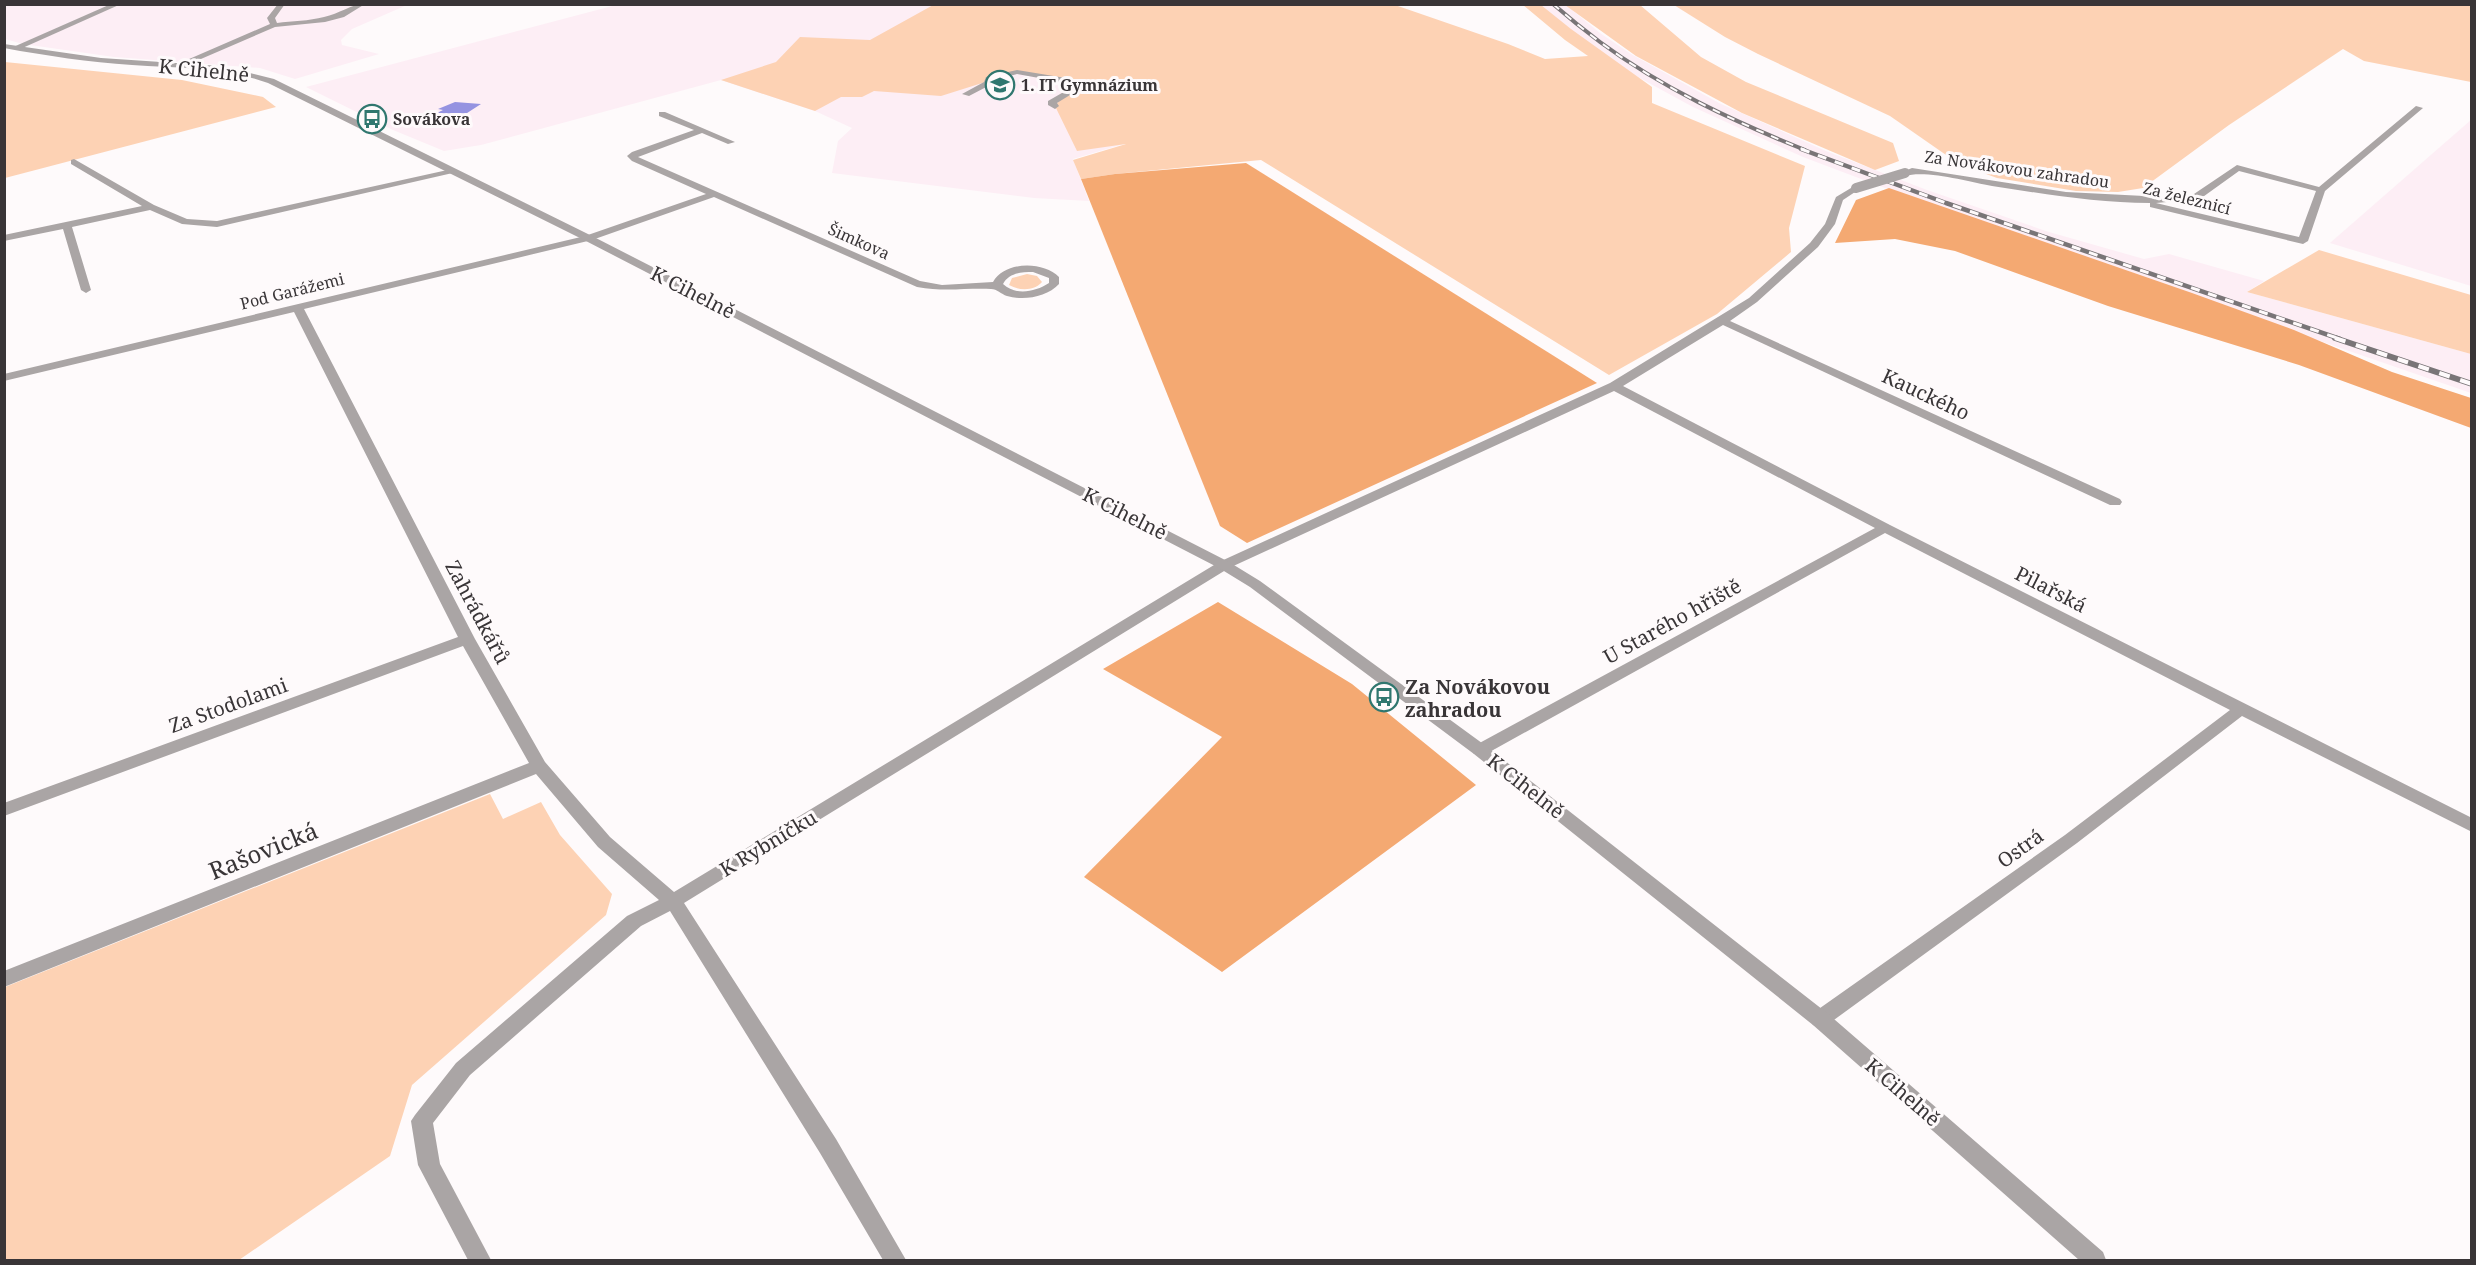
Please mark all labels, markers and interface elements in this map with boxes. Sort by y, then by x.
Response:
street label: K Cihelně [157,52,251,88]
school or university icon: 1. IT Gymnázium [984,69,1016,101]
place label: 1. IT Gymnázium [1021,74,1158,96]
bus stop icon: Sovákova [356,103,388,135]
place label: Sovákova [393,108,471,130]
street label: Za Novákovou zahradou [1923,145,2111,193]
street label: Za železnicí [2141,176,2233,220]
street label: Šimkova [825,218,893,264]
street label: K Cihelně [646,259,740,325]
street label: Pod Garážemi [238,267,346,315]
street label: Kauckého [1878,362,1974,426]
street label: K Cihelně [1078,480,1172,546]
street label: Zahrádkářů [439,556,517,669]
street label: Pilařská [2010,559,2092,619]
street label: U Starého hřiště [1598,572,1746,670]
street label: Za Stodolami [165,671,292,739]
place label: Za Novákovou zahradou [1405,673,1550,723]
bus stop icon: Za Novákovou zahradou [1368,681,1400,713]
street label: K Cihelně [1482,747,1570,825]
street label: K Rybníčku [714,803,822,883]
street label: Rašovická [204,813,322,887]
street label: Ostrá [1991,822,2049,874]
street label: K Cihelně [1860,1052,1946,1132]

